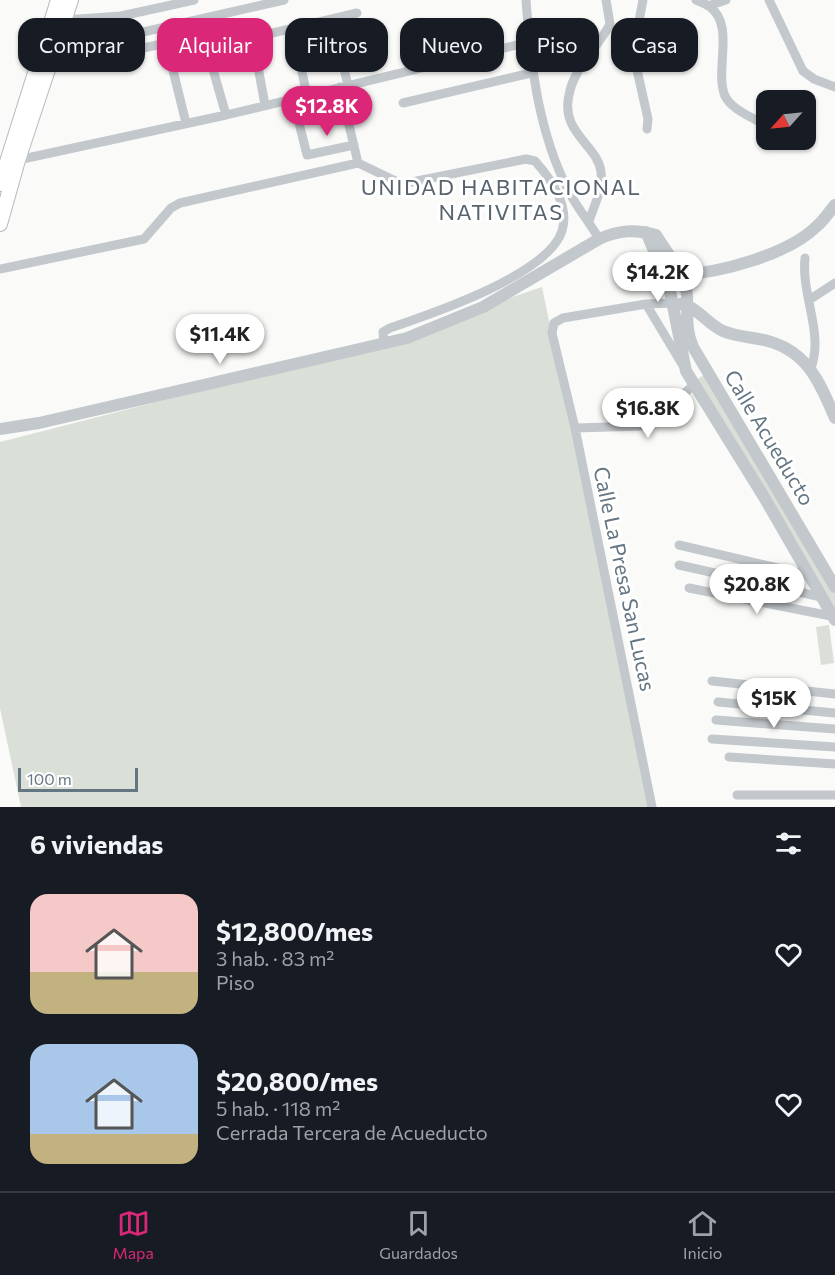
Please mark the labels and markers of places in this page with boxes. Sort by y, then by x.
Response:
pin: $12.8K [278,86,376,137]
pin: $14.2K [609,252,707,303]
pin: $11.4K [171,314,269,365]
pin: $16.8K [599,388,697,439]
pin: $20.8K [708,564,806,615]
pin: $15K [738,678,810,729]

